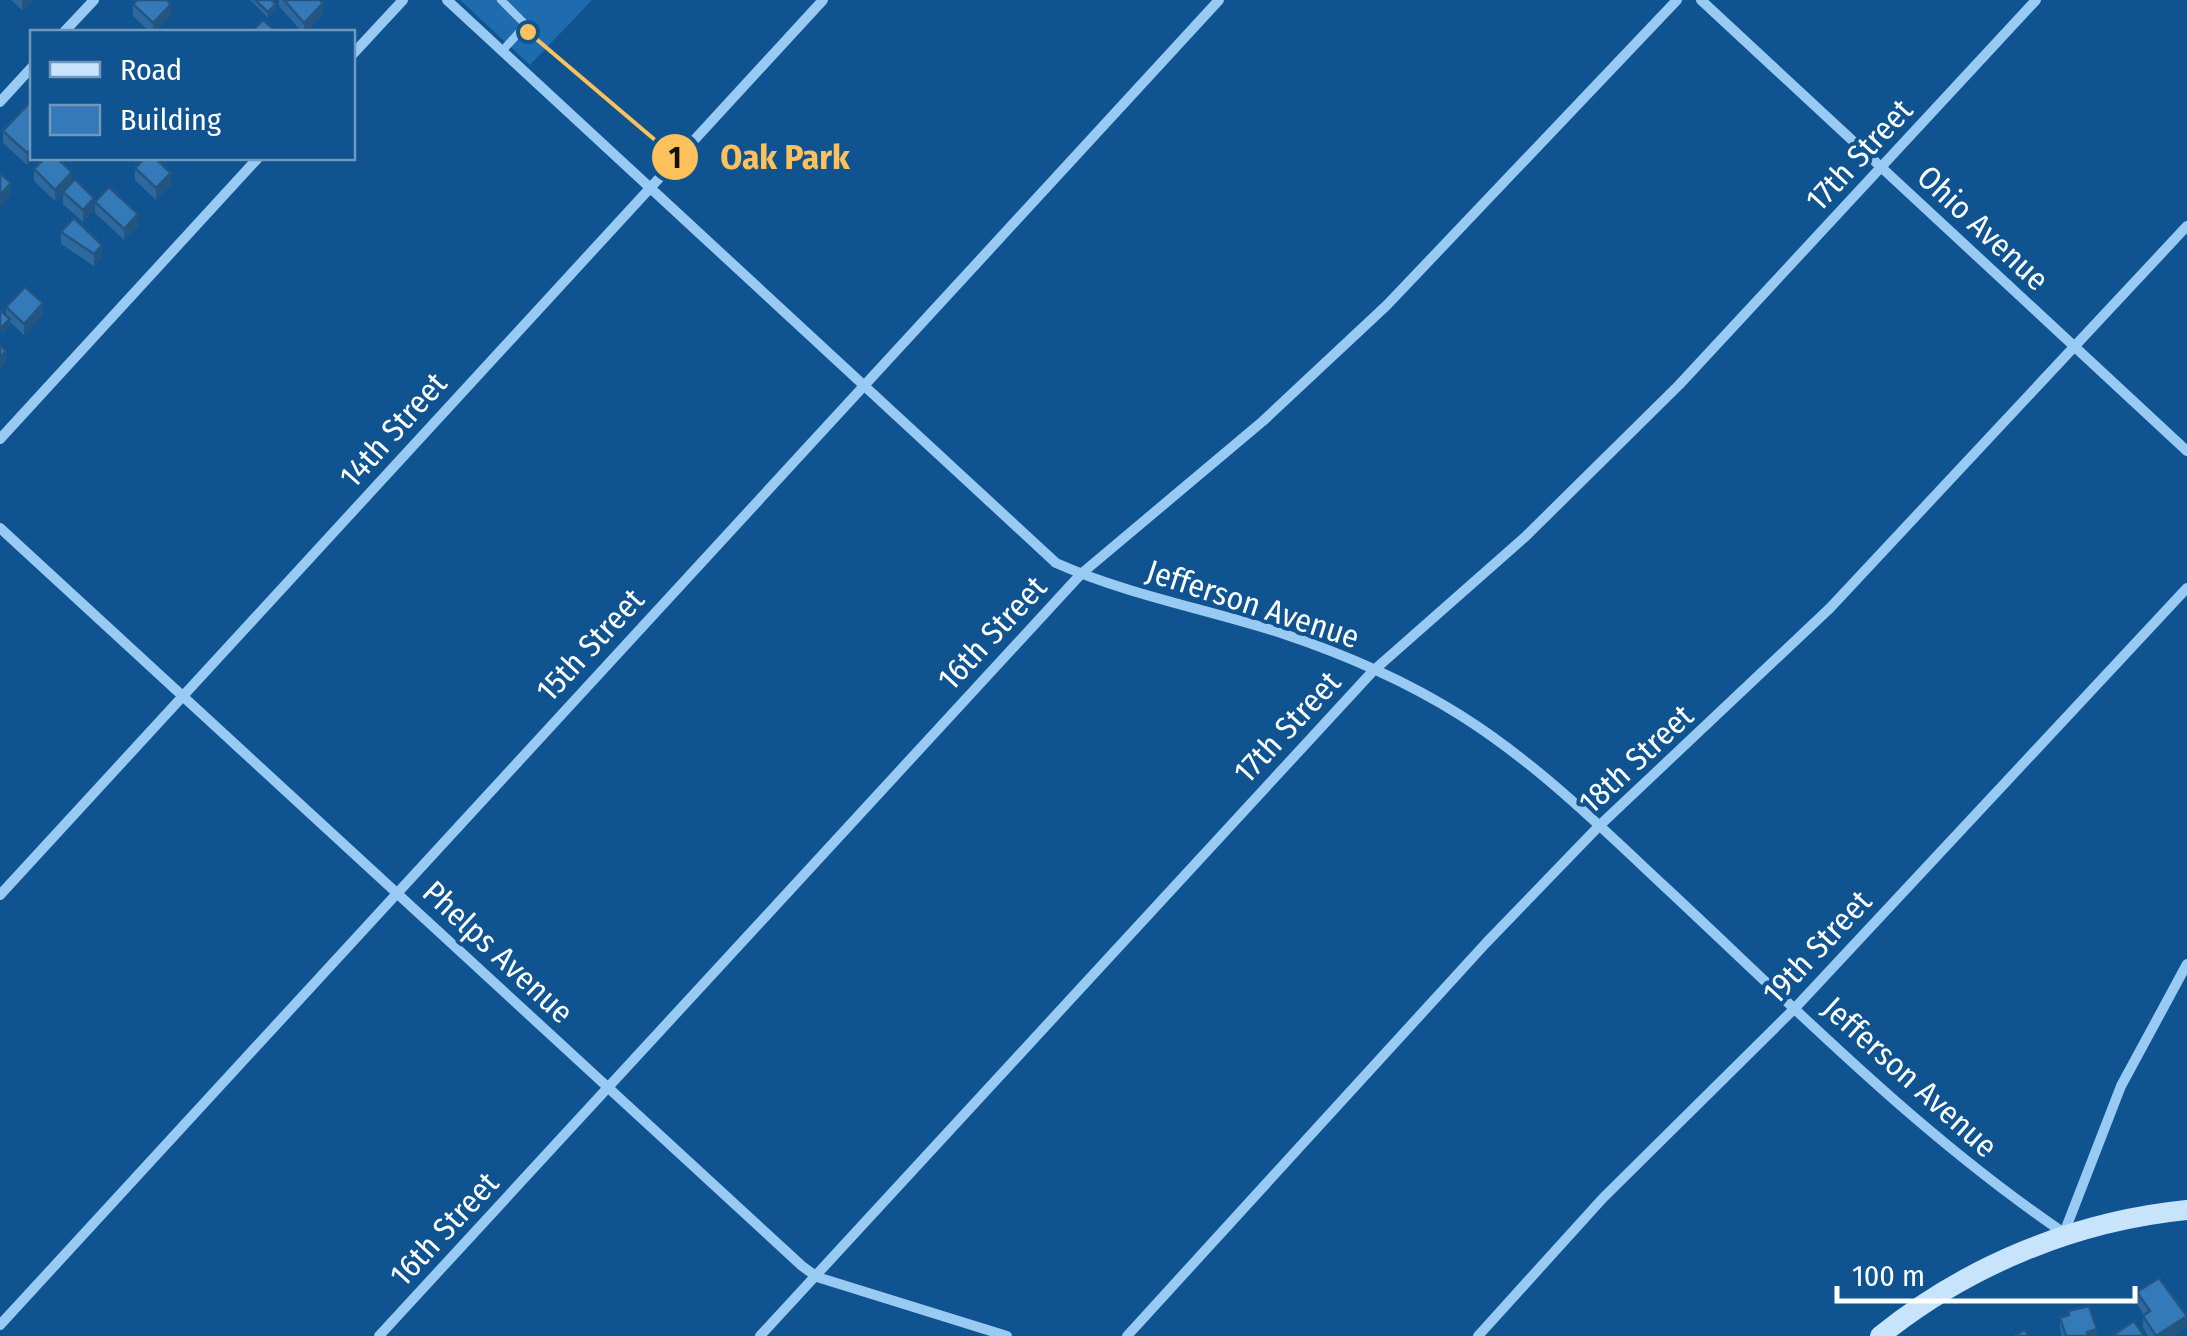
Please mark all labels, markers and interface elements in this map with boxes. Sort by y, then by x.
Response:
legend [30,30,355,160]
text: Road [120,52,182,88]
street label: 17th Street [1798,91,1921,219]
text: Building [120,102,222,138]
callout: Oak Park [650,125,870,190]
text: Oak Park [720,136,851,178]
text: 1 [669,140,681,176]
street label: Ohio Avenue [1910,158,2056,298]
street label: 14th Street [332,364,455,495]
street label: Jefferson Avenue [1142,552,1364,656]
street label: 16th Street [930,568,1055,698]
street label: 15th Street [528,580,652,709]
street label: 17th Street [1226,663,1349,791]
street label: 18th Street [1571,696,1701,821]
street label: Phelps Avenue [415,873,581,1031]
street label: 19th Street [1755,882,1880,1012]
street label: Jefferson Avenue [1815,989,2005,1165]
street label: 16th Street [382,1164,507,1294]
scale bar [1837,1241,2134,1303]
text: 100 m [1852,1258,1925,1294]

